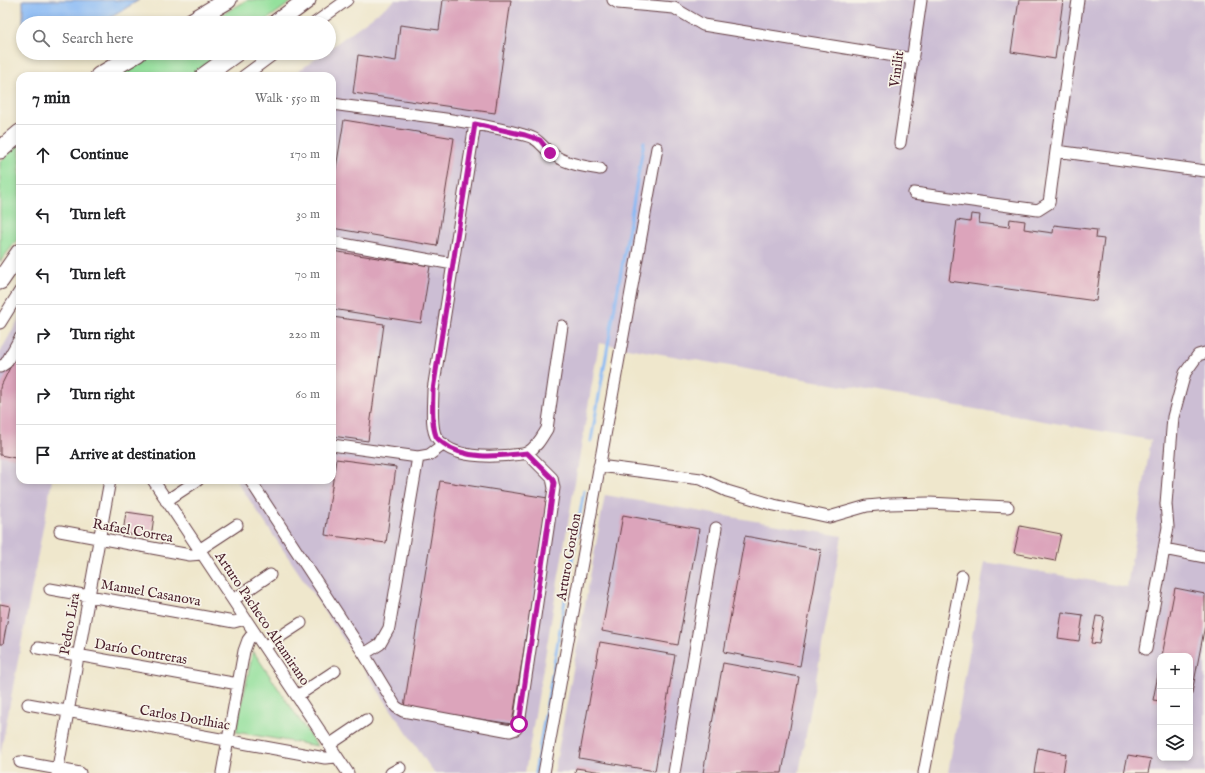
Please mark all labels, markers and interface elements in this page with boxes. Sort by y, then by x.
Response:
search box [16,16,336,60]
icon: search [30,27,52,49]
text: Search here [62,29,133,48]
street label: Vinilit [885,50,908,89]
text: 7 min [32,88,70,109]
text: Walk · 550 m [255,90,320,107]
icon: ahead [32,144,54,166]
route end [541,144,559,162]
text: Continue [70,145,128,164]
text: 170 m [290,146,320,163]
icon: left [32,204,54,226]
text: Turn left [70,205,126,224]
text: 30 m [296,206,320,223]
icon: left [32,264,54,286]
text: Turn left [70,265,126,284]
text: 70 m [295,266,320,283]
icon: right [32,324,54,346]
text: Turn right [70,325,135,344]
text: 220 m [289,326,320,343]
icon: right [32,384,54,406]
text: Turn right [70,385,135,404]
text: 60 m [295,386,320,403]
icon: arrive [32,444,54,466]
text: Arrive at destination [70,445,196,464]
street label: Arturo Gordon [552,511,586,603]
street label: Rafael Correa [91,515,175,547]
street label: Arturo Pacheco Altamirano [210,547,314,689]
street label: Manuel Casanova [99,575,203,611]
street label: Pedro Lira [56,591,84,656]
street label: Darío Contreras [93,635,189,669]
map controls [1157,653,1193,761]
button: + [1157,653,1193,689]
button: − [1157,689,1193,725]
street label: Carlos Dorlhiac [138,701,231,735]
route start [510,715,528,733]
button: layers [1157,725,1193,761]

